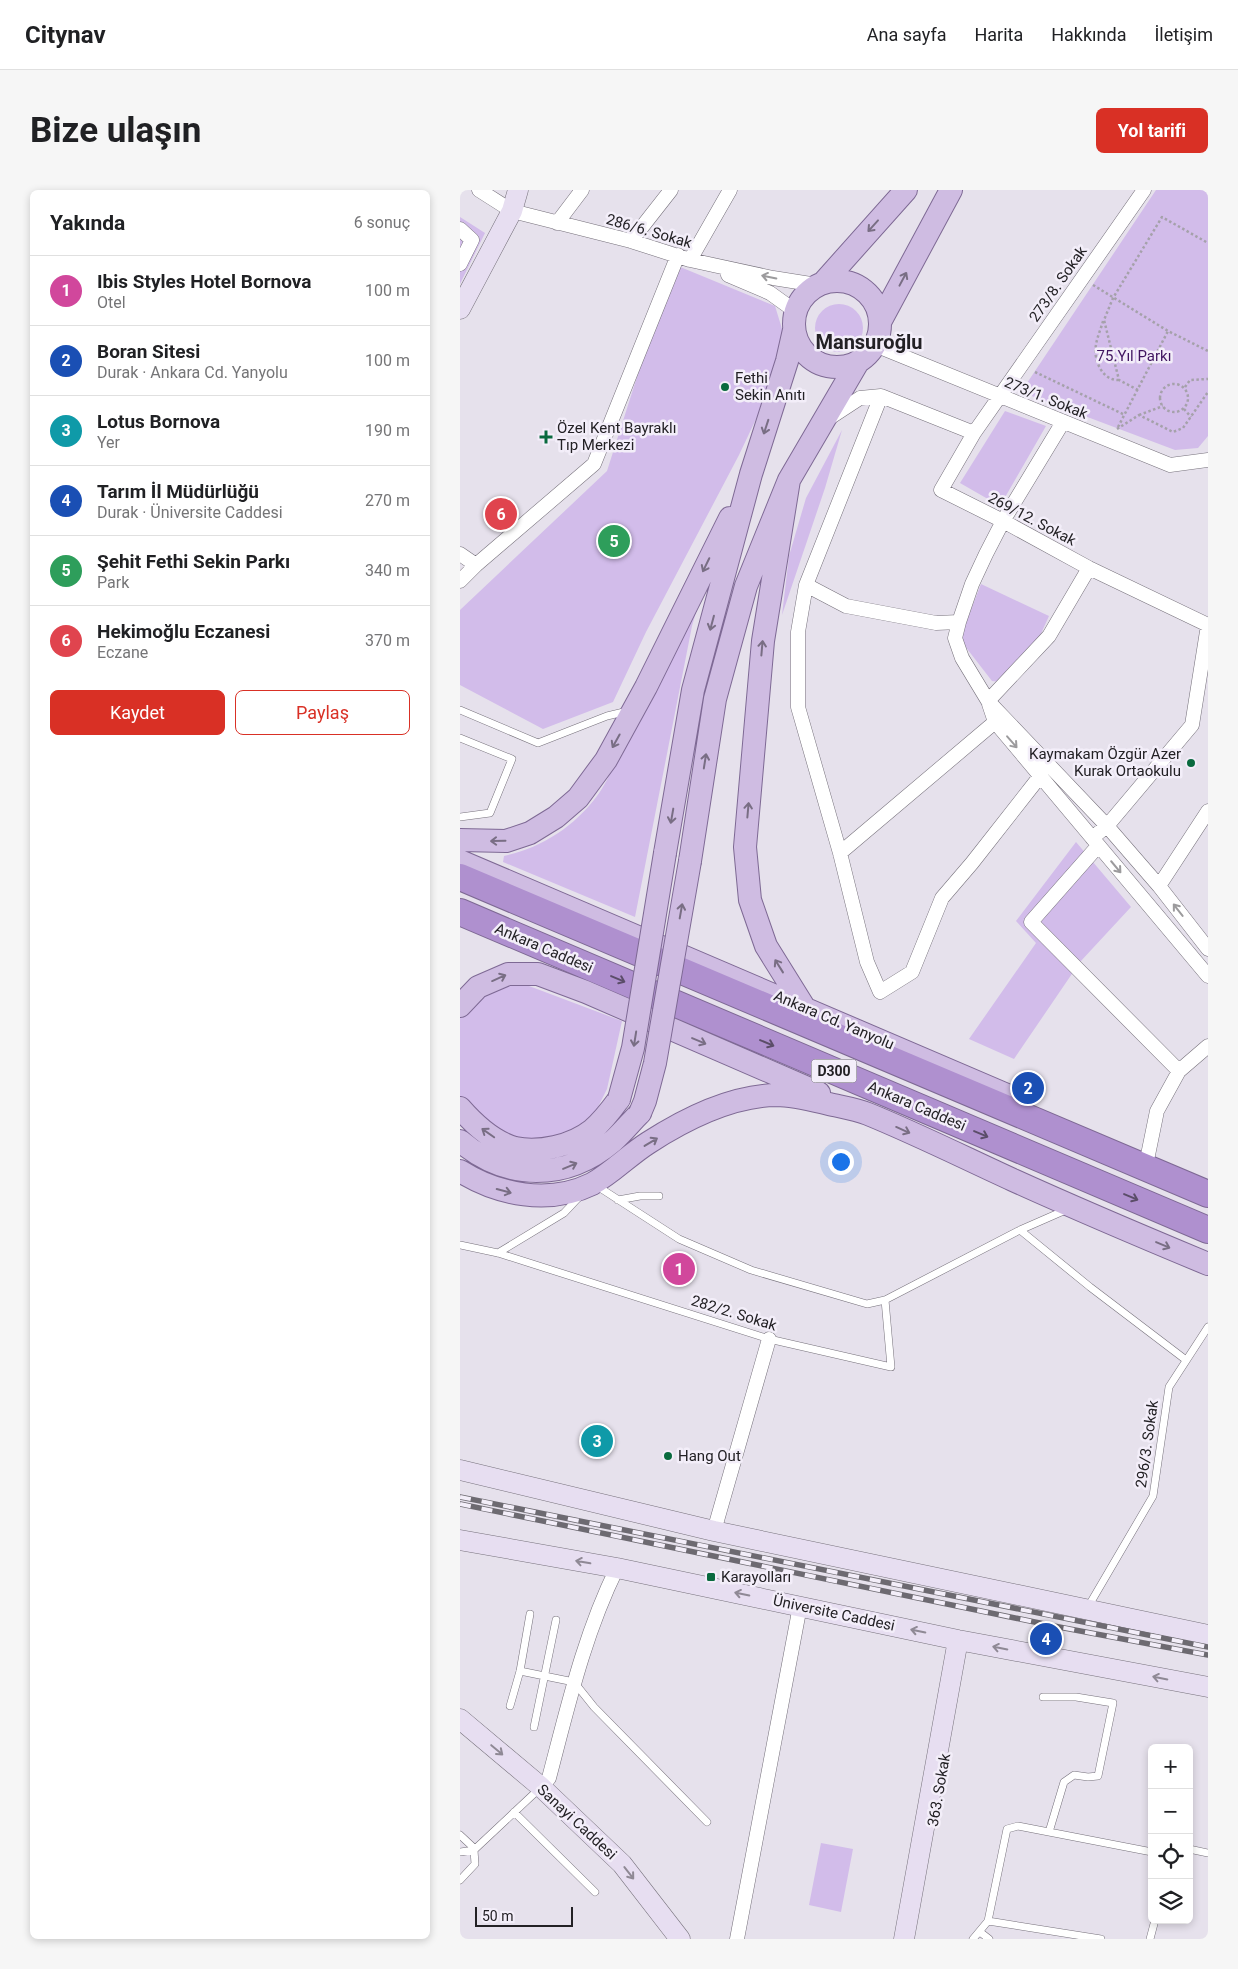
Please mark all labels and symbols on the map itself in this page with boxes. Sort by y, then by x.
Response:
street label: 286/6. Sokak [604,210,694,252]
one-way arrow [867,220,879,233]
street label: 273/8. Sokak [1025,242,1091,325]
one-way arrow [898,271,908,286]
one-way arrow [761,272,777,282]
district label: Mansuroğlu [815,330,923,354]
park label: 75.Yıl Parkı [1097,347,1171,365]
place label: Fethi Sekin Anıtı [735,369,806,404]
street label: 273/1. Sokak [1002,373,1091,423]
marker: Fethi Sekin Anıtı [719,381,731,393]
place label: Özel Kent Bayraklı Tıp Merkezi [557,419,676,454]
one-way arrow [761,419,771,435]
marker: Özel Kent Bayraklı Tıp Merkezi [539,430,553,444]
street label: 269/12. Sokak [985,488,1079,550]
pin: 6 [485,495,517,533]
pin: 5 [598,522,630,560]
one-way arrow [701,557,710,572]
one-way arrow [706,614,716,630]
one-way arrow [757,641,767,657]
one-way arrow [611,733,621,747]
one-way arrow [1007,736,1018,749]
place label: Kaymakam Özgür Azer Kurak Ortaokulu [1029,745,1181,780]
one-way arrow [700,754,710,770]
marker: Kaymakam Özgür Azer Kurak Ortaokulu [1185,757,1197,769]
one-way arrow [743,803,753,819]
one-way arrow [666,807,676,823]
one-way arrow [490,837,506,846]
one-way arrow [1111,861,1122,874]
one-way arrow [1173,903,1183,917]
one-way arrow [677,904,687,920]
street label: Ankara Caddesi [492,919,596,977]
one-way arrow [774,959,784,973]
one-way arrow [491,972,506,982]
one-way arrow [610,975,625,985]
street label: Ankara Cd. Yanyolu [771,987,897,1053]
one-way arrow [629,1031,639,1047]
one-way arrow [691,1037,706,1047]
one-way arrow [759,1039,774,1048]
road number: D300 [812,1059,856,1082]
pin: 2 [1012,1069,1044,1107]
street label: Ankara Caddesi [865,1077,969,1135]
one-way arrow [895,1126,910,1135]
one-way arrow [481,1128,495,1138]
one-way arrow [973,1129,988,1139]
one-way arrow [643,1136,657,1146]
your location [828,1149,854,1175]
one-way arrow [562,1160,577,1170]
one-way arrow [495,1187,511,1196]
one-way arrow [1123,1193,1138,1203]
one-way arrow [1155,1241,1170,1251]
pin: 1 [663,1250,695,1288]
street label: 282/2. Sokak [689,1291,779,1335]
street label: 296/3. Sokak [1132,1399,1162,1489]
pin: 3 [581,1422,613,1460]
place label: Hang Out [678,1447,741,1465]
marker: Hang Out [662,1450,674,1462]
one-way arrow [575,1556,591,1566]
place label: Karayolları [721,1568,791,1586]
marker: Karayolları [705,1571,717,1583]
one-way arrow [734,1589,750,1598]
street label: Üniversite Caddesi [771,1591,897,1635]
pin: 4 [1030,1620,1062,1658]
one-way arrow [911,1626,927,1635]
one-way arrow [993,1642,1009,1652]
one-way arrow [1152,1672,1168,1682]
one-way arrow [491,1745,504,1756]
street label: 363. Sokak [924,1752,954,1828]
street label: Sanayi Caddesi [534,1781,620,1863]
one-way arrow [623,1866,634,1879]
scale bar [475,1904,572,1927]

